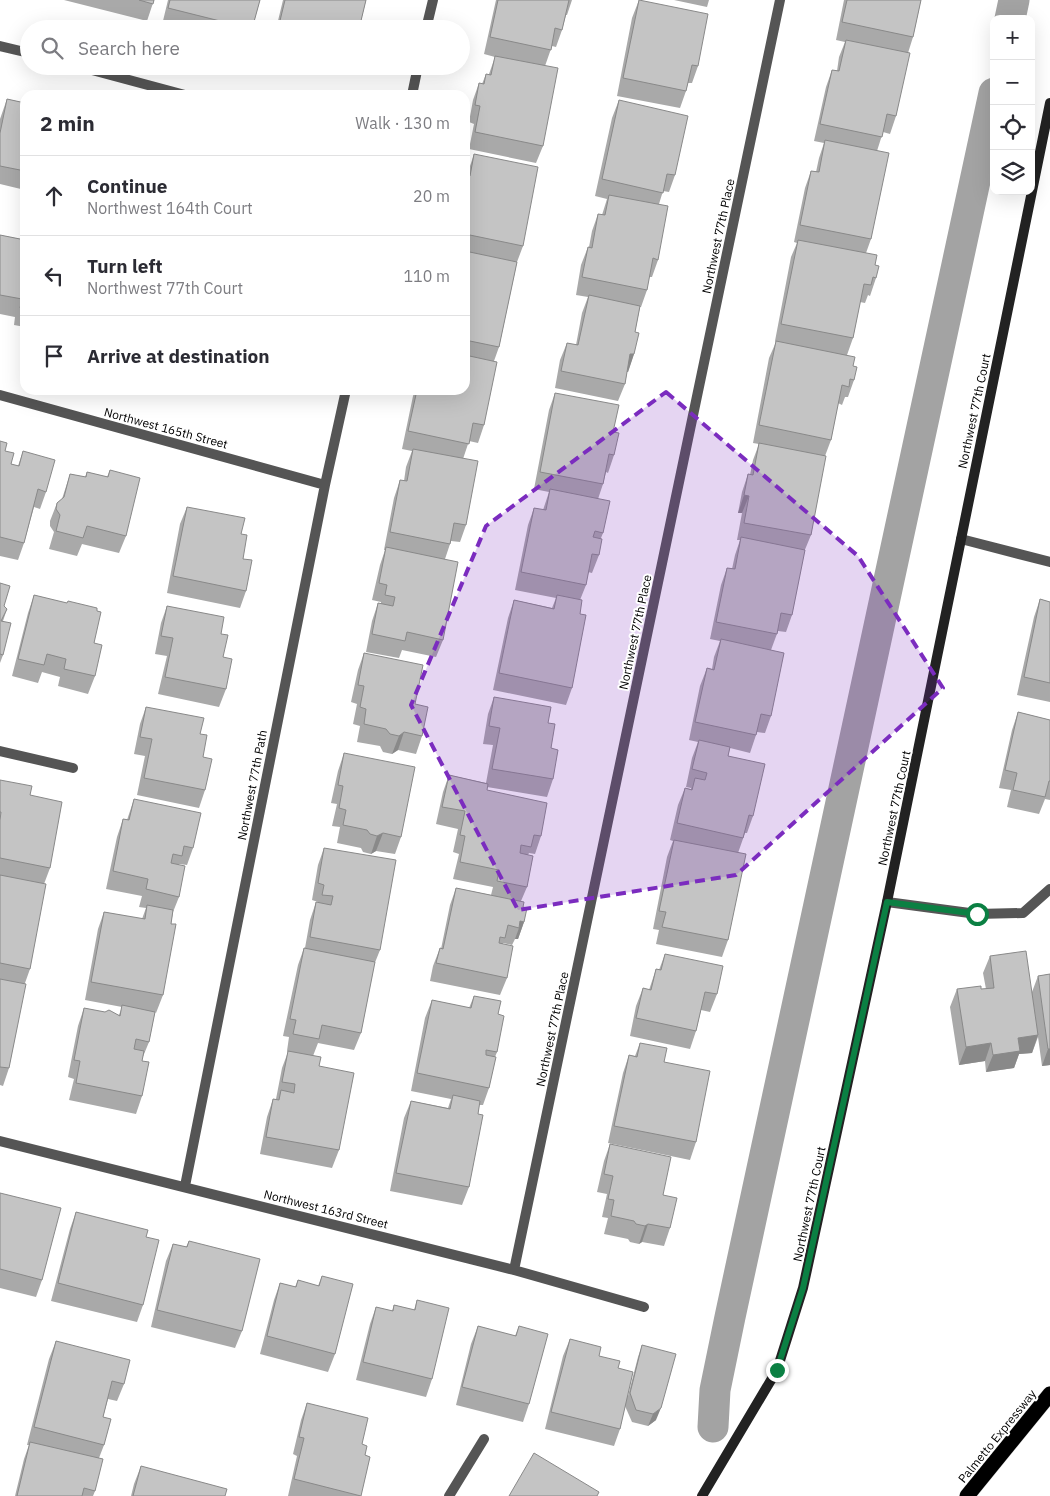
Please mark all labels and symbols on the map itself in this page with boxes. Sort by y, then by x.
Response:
street label: Northwest 77th Place [699,177,738,295]
street label: Northwest 77th Court [954,352,994,470]
street label: Northwest 165th Street [102,404,230,452]
street label: Northwest 77th Place [616,573,655,691]
street label: Northwest 77th Path [234,729,270,841]
street label: Northwest 77th Court [874,749,914,867]
route start [966,903,989,926]
street label: Northwest 77th Place [533,970,572,1088]
street label: Northwest 77th Court [789,1145,829,1263]
street label: Northwest 163rd Street [262,1186,390,1232]
route end [766,1359,789,1382]
street label: Palmetto Expressway [955,1386,1039,1486]

